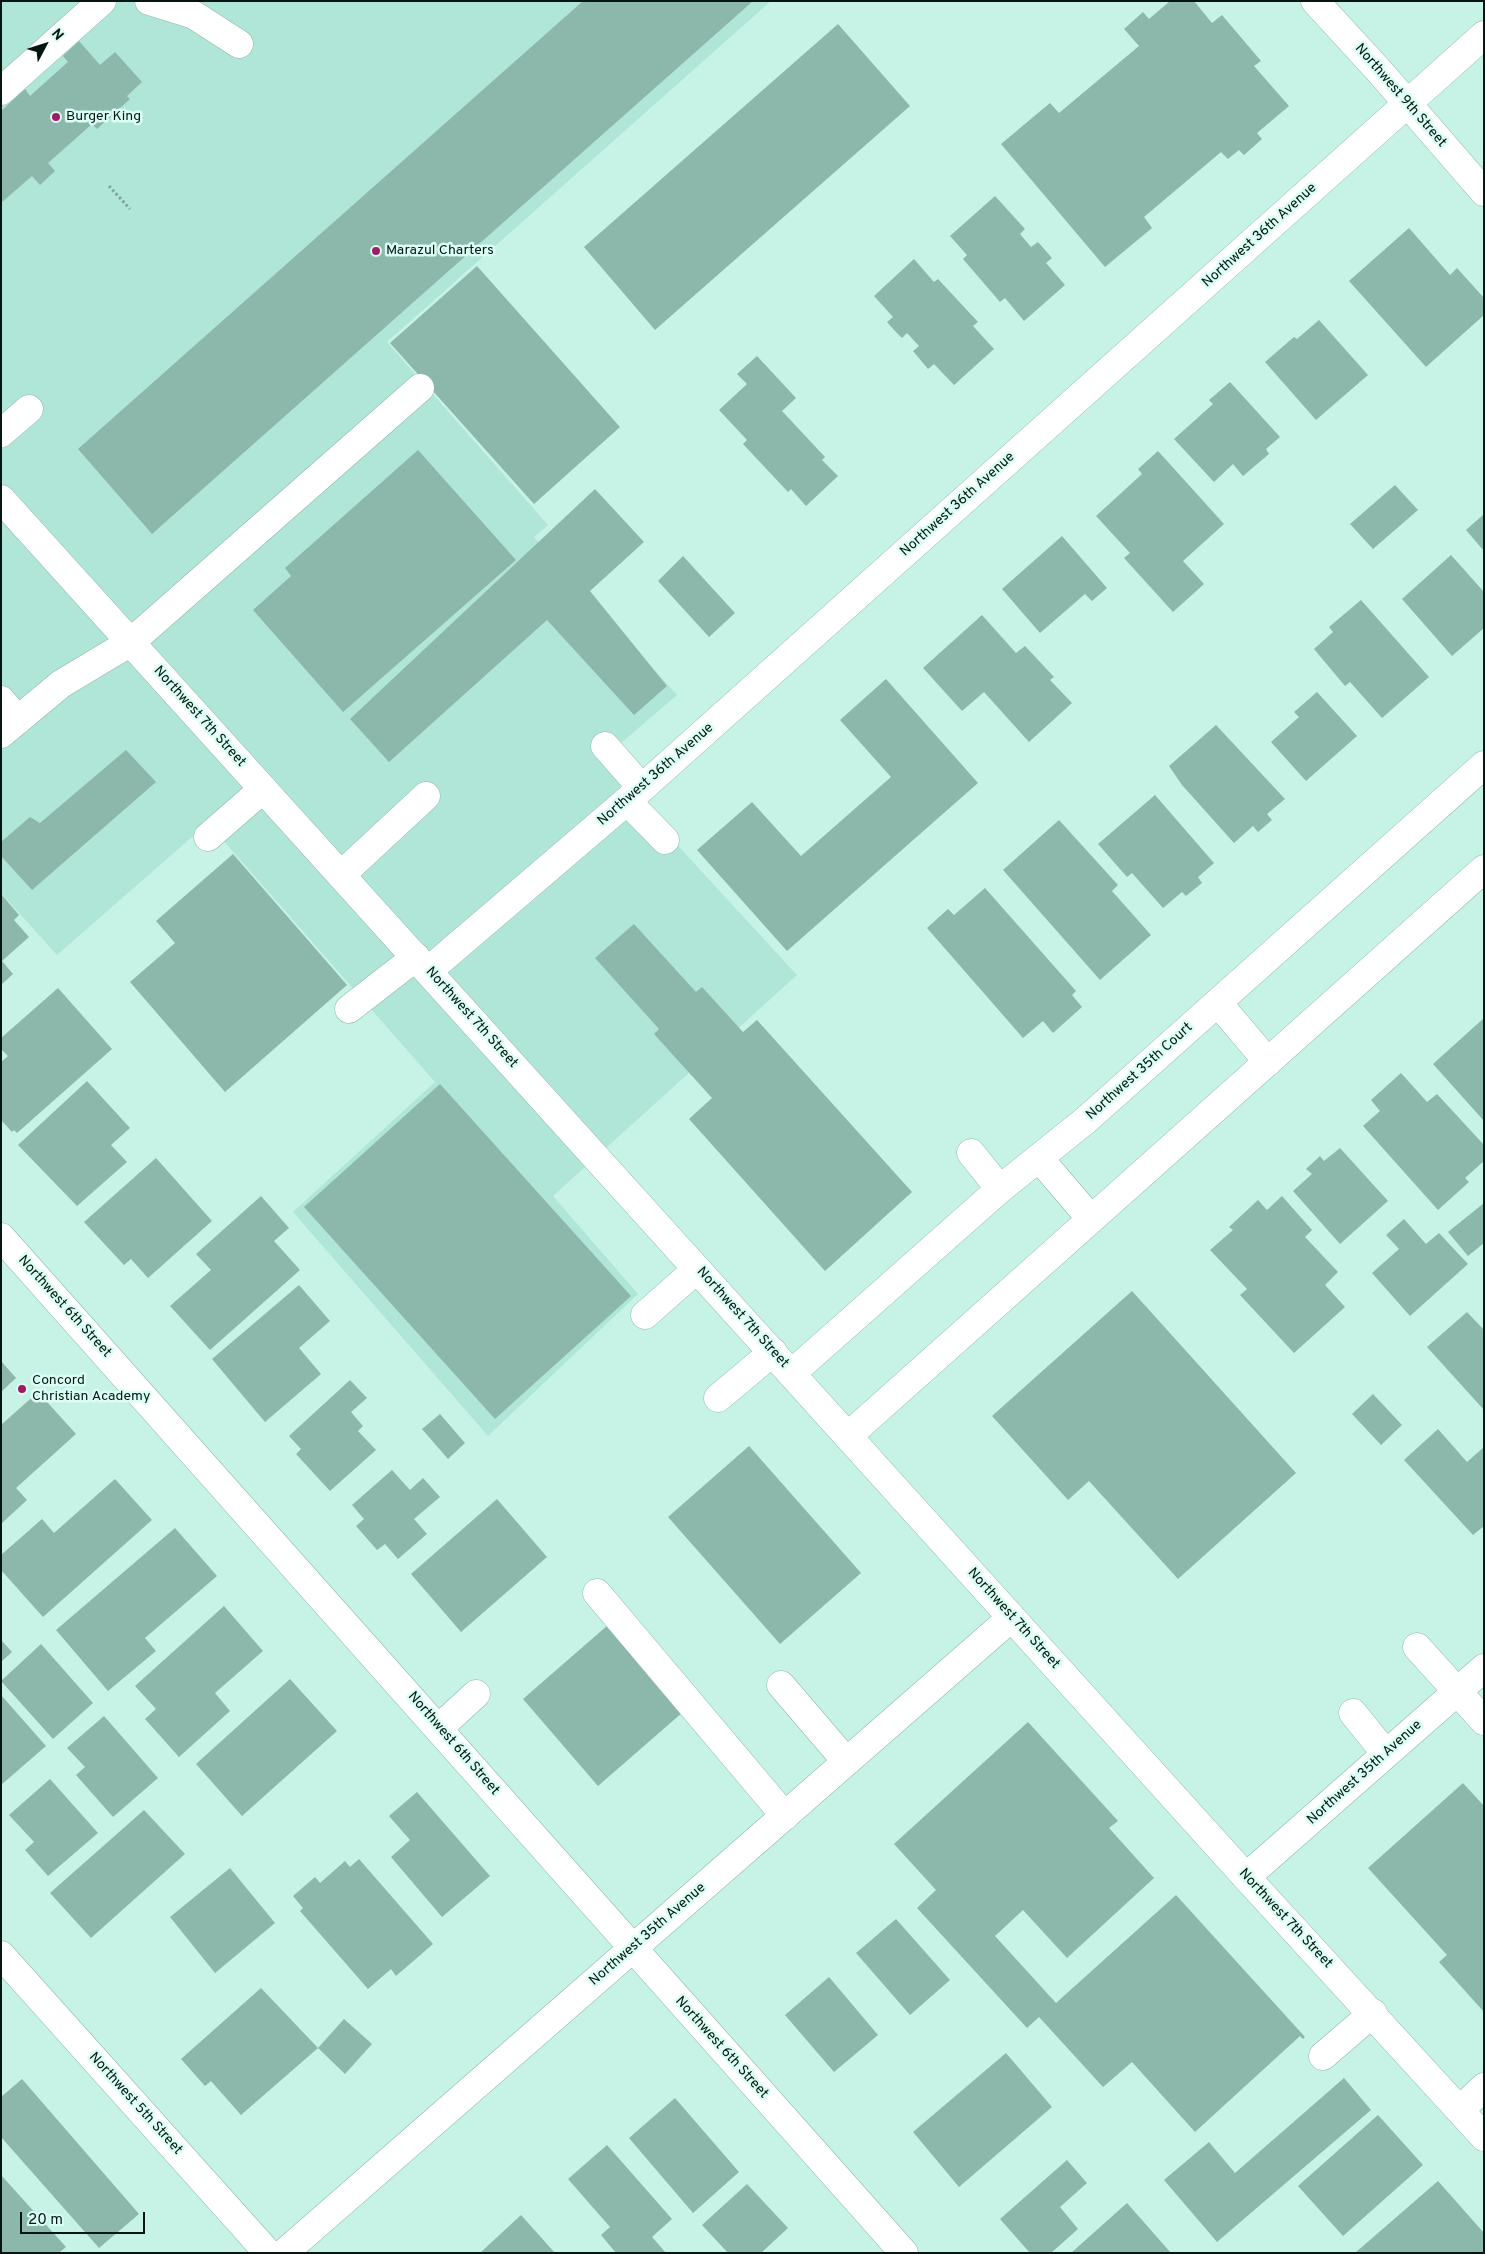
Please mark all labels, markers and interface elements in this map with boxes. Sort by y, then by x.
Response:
north arrow [20,20,70,70]
text: N [47,26,67,44]
street label: Northwest 9th Street [1351,41,1449,151]
place label: Burger King [66,109,141,125]
marker: Burger King [50,111,62,123]
street label: Northwest 36th Avenue [1199,180,1321,292]
place label: Marazul Charters [386,243,494,259]
marker: Marazul Charters [370,245,382,257]
street label: Northwest 36th Avenue [897,449,1019,561]
street label: Northwest 7th Street [149,663,249,771]
street label: Northwest 36th Avenue [595,720,717,830]
street label: Northwest 7th Street [421,964,521,1072]
street label: Northwest 35th Court [1083,1020,1197,1124]
street label: Northwest 6th Street [14,1253,114,1361]
street label: Northwest 7th Street [692,1264,792,1372]
place label: Concord Christian Academy [32,1373,150,1405]
marker: Concord Christian Academy [16,1383,28,1395]
street label: Northwest 7th Street [963,1565,1063,1673]
street label: Northwest 6th Street [404,1689,502,1799]
street label: Northwest 35th Avenue [1304,1717,1426,1829]
street label: Northwest 7th Street [1235,1866,1335,1972]
street label: Northwest 35th Avenue [586,1880,710,1990]
street label: Northwest 6th Street [671,1994,771,2102]
street label: Northwest 5th Street [85,2049,185,2159]
scale bar [22,2202,148,2234]
text: 20 m [28,2211,63,2230]

